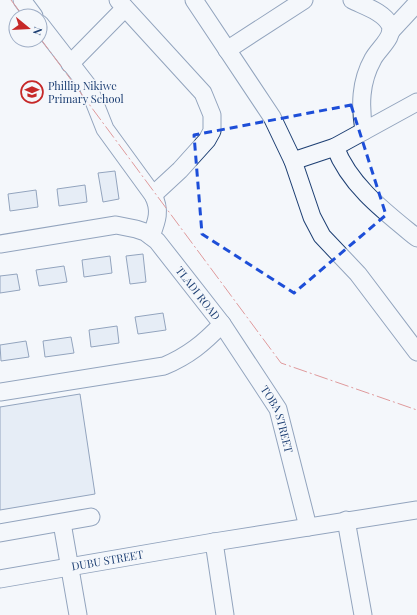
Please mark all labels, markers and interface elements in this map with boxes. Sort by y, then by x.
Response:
north arrow [8,8,48,48]
text: N [30,25,46,37]
place label: Phillip Nikiwe Primary School [48,78,124,106]
school or university icon: Phillip Nikiwe Primary School [19,79,45,105]
street label: TLADI ROAD [173,263,224,323]
street label: TOBA STREET [258,383,297,455]
street label: DUBU STREET [70,546,145,574]

